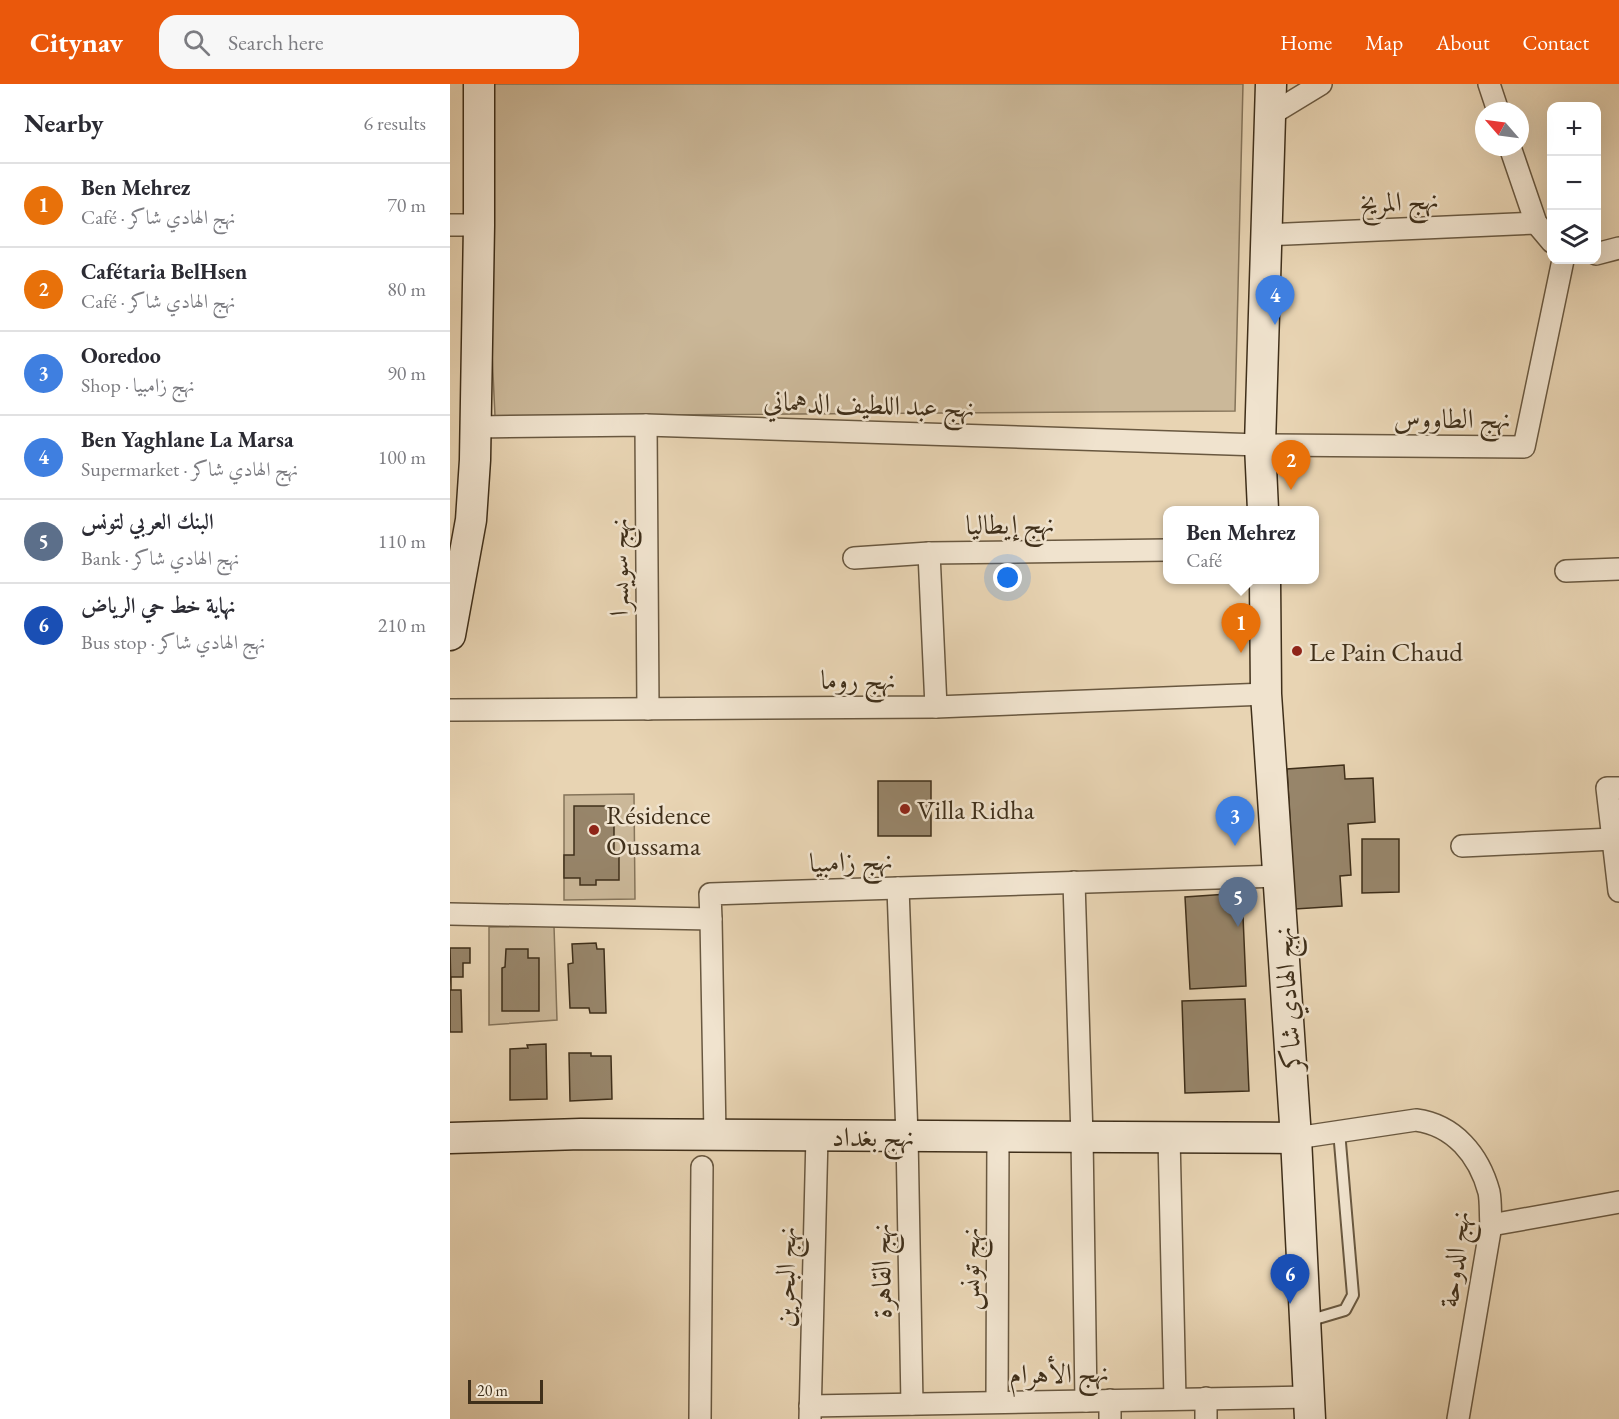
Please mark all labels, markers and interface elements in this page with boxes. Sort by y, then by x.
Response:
search box [159,15,579,69]
text: Citynav [30,24,123,60]
icon: search [180,26,213,59]
text: Search here [228,28,324,57]
text: Home [1280,29,1332,56]
text: Map [1365,29,1403,56]
text: About [1436,29,1489,56]
text: Contact [1522,29,1589,56]
north arrow [1475,102,1529,156]
map controls [1547,102,1601,264]
button: + [1547,102,1601,156]
text: Nearby [24,106,104,140]
text: 6 results [363,110,426,136]
button: − [1547,156,1601,210]
text: Ben Mehrez [81,173,190,202]
street label: نهج المريخ [1359,181,1440,228]
text: 1 [38,192,49,218]
text: 70 m [387,192,426,218]
text: Café · نهج الهادي شاكر [81,204,236,230]
button: layers [1547,210,1601,264]
text: Cafétaria BelHsen [81,257,247,286]
text: 2 [38,276,49,302]
text: 80 m [387,276,426,302]
pin: 4 [1256,276,1294,325]
text: Café · نهج الهادي شاكر [81,288,236,314]
text: Ooredoo [81,341,161,370]
text: 3 [38,360,49,386]
text: 90 m [387,360,426,386]
text: Shop · نهج زامبيا [81,372,195,398]
street label: نهج عبد اللطيف الدهماني [762,383,975,432]
street label: نهج الطاووس [1393,401,1511,443]
text: Ben Yaghlane La Marsa [81,425,294,454]
pin: 2 [1272,440,1310,490]
text: 4 [38,444,49,470]
text: 100 m [378,444,426,470]
text: Supermarket · نهج الهادي شاكر [81,456,298,482]
street label: نهج إيطاليا [965,506,1055,549]
popup [1163,506,1319,584]
text: البنك العربي لتونس [81,507,214,536]
street label: نهج سويسرا [601,518,643,616]
text: Ben Mehrez [1186,518,1296,547]
text: 5 [38,528,49,554]
text: 110 m [378,528,426,554]
text: Bank · نهج الهادي شاكر [81,545,239,571]
text: Café [1186,547,1222,573]
your location [993,563,1022,592]
text: نهاية خط حي الرياض [81,591,235,620]
pin: 1 [1222,604,1260,653]
text: 6 [38,612,49,638]
text: 210 m [378,612,426,638]
text: Bus stop · نهج الهادي شاكر [81,629,265,655]
place label: Le Pain Chaud [1309,634,1463,669]
marker: Le Pain Chaud [1290,644,1304,658]
street label: نهج روما [820,662,896,704]
place label: Villa Ridha [917,792,1035,827]
pin: 3 [1216,796,1254,846]
place label: Résidence Oussama [606,797,711,863]
marker: Villa Ridha [898,802,912,816]
marker: Résidence Oussama [587,823,601,837]
street label: نهج زامبيا [809,842,894,887]
pin: 5 [1218,878,1258,927]
street label: نهج الهادي شاكر [1265,925,1317,1075]
street label: نهج بغداد [832,1119,914,1161]
street label: نهج الدوحة [1431,1209,1484,1310]
street label: نهج القاهرة [863,1223,906,1319]
street label: نهج البحرين [767,1226,810,1328]
street label: نهج تونس [952,1227,994,1311]
pin: 6 [1270,1254,1310,1304]
street label: نهج الأهرام [1009,1353,1109,1398]
scale bar [468,1377,543,1404]
text: 20 m [477,1380,508,1401]

